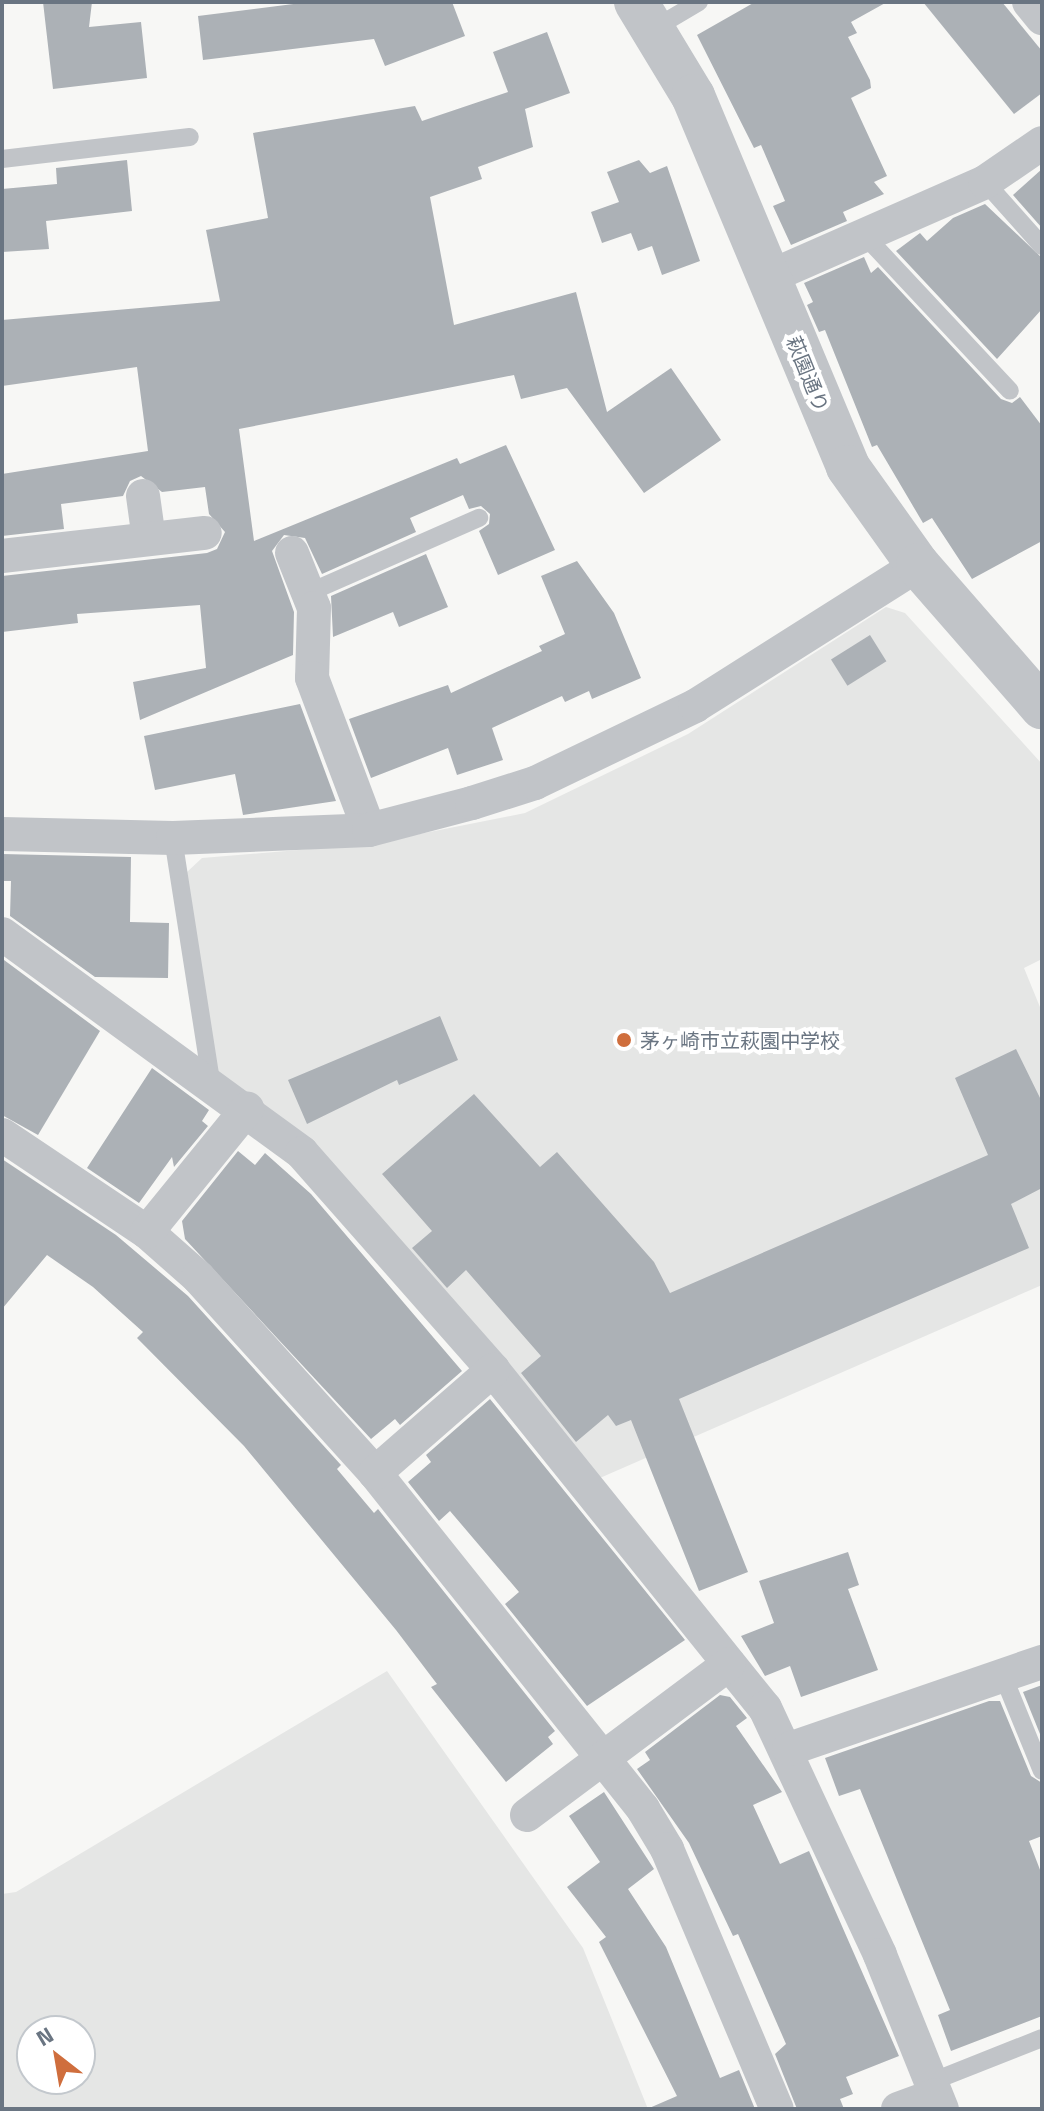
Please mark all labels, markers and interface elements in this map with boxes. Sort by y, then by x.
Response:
street label: 萩園通り [782,332,834,416]
place label: 茅ヶ崎市立萩園中学校 [640,1028,840,1052]
marker: 茅ヶ崎市立萩園中学校 [615,1031,633,1049]
north arrow [16,2015,96,2095]
text: N [29,2018,60,2055]

